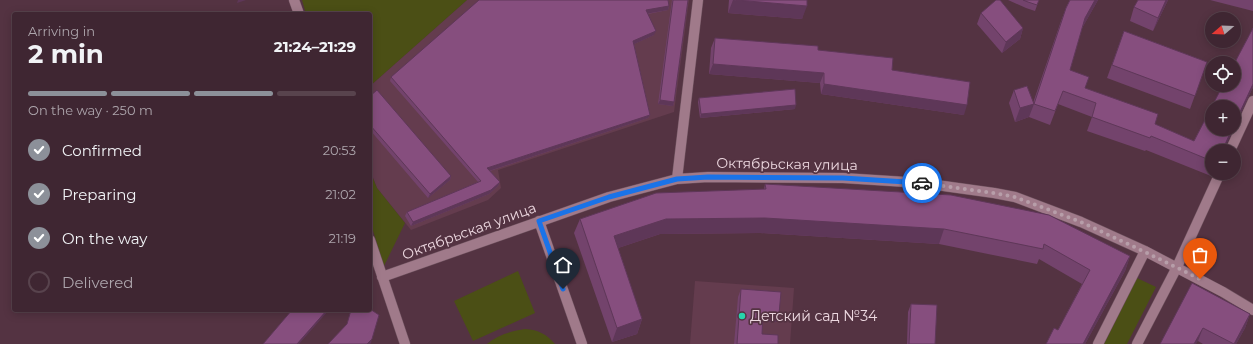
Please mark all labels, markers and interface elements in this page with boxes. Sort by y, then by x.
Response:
north arrow [1205,12,1241,48]
map controls [1205,12,1241,180]
text: Arriving in [28,23,95,39]
text: 21:24–21:29 [274,37,356,56]
text: 2 min [28,38,104,70]
button: locate [1205,56,1241,92]
button: + [1205,100,1241,136]
text: On the way · 250 m [28,102,153,118]
icon: check [28,139,50,161]
text: Confirmed [62,141,142,160]
text: 20:53 [323,142,356,158]
button: − [1205,144,1241,180]
street label: Октябрьская улица [716,154,858,174]
courier [902,163,942,203]
icon: car [911,172,933,194]
icon: check [28,183,50,205]
text: Preparing [62,185,137,204]
text: 21:02 [325,186,356,202]
street label: Октябрьская улица [399,198,539,264]
icon: check [28,227,50,249]
text: On the way [62,229,147,248]
text: 21:19 [329,230,356,246]
pin [1183,238,1217,279]
icon: bag [1189,244,1211,266]
pin [546,248,580,289]
icon: home [552,254,574,276]
text: Delivered [62,273,134,292]
place label: Детский сад №34 [750,307,878,325]
marker: Детский сад №34 [737,311,747,321]

